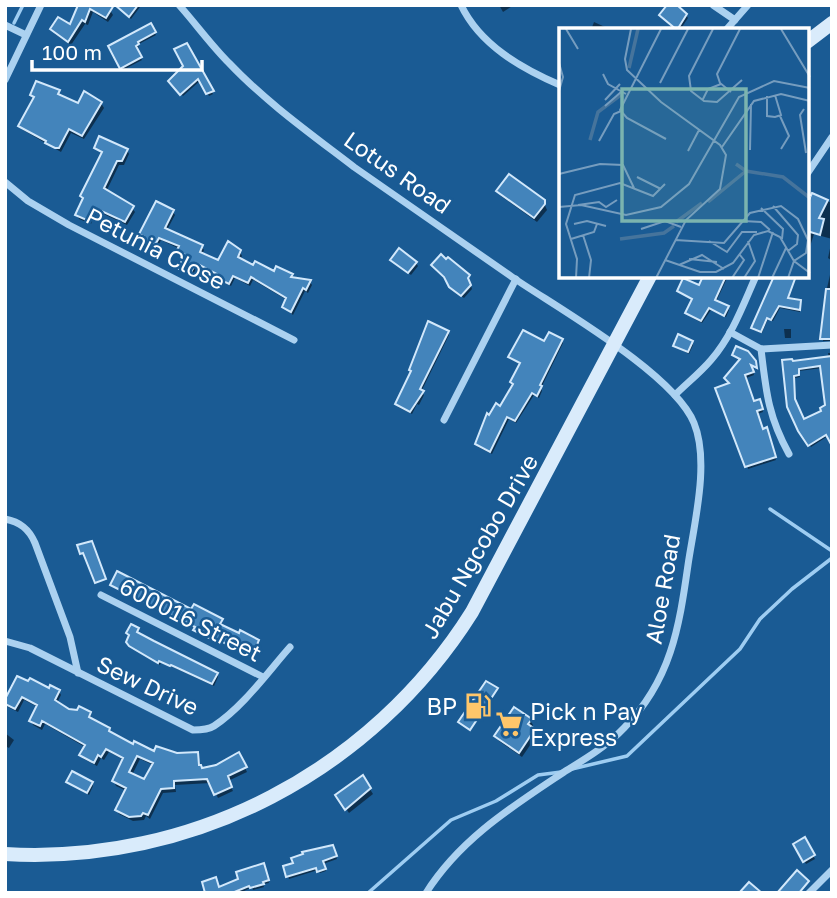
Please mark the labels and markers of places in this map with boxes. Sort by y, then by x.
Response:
fuel station icon: BP [463,691,493,721]
place label: BP [427,692,457,720]
place label: Pick n Pay Express [530,697,643,751]
supermarket icon: Pick n Pay Express [494,709,524,739]

